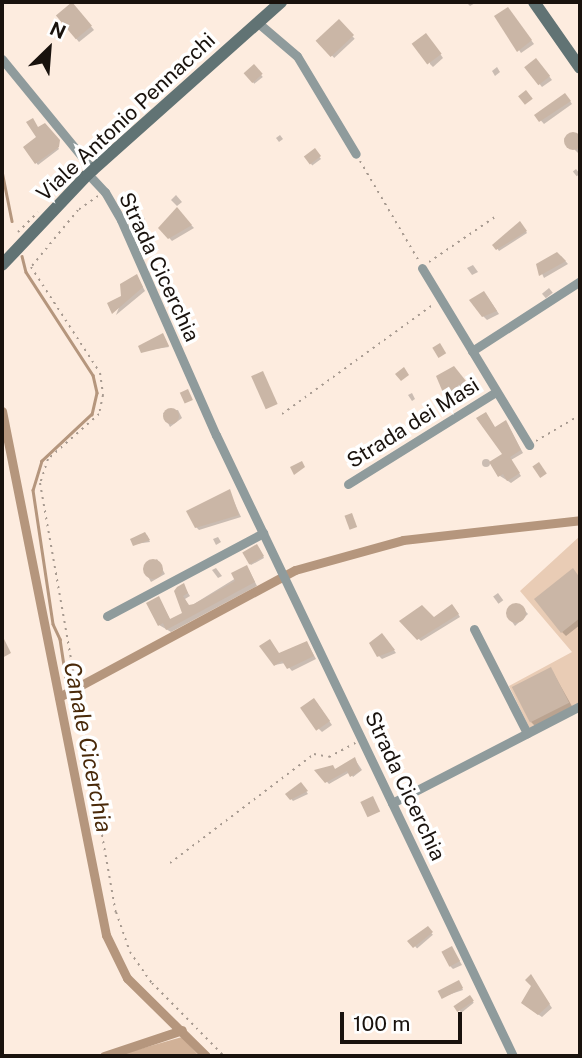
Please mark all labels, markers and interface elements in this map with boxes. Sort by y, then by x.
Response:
north arrow [14,14,84,84]
text: N [46,17,69,43]
street label: Viale Antonio Pennacchi [31,28,221,206]
street label: Strada Cicerchia [113,188,205,346]
street label: Strada dei Masi [342,372,484,474]
water label: Canale Cicerchia [58,659,118,835]
street label: Strada Cicerchia [359,707,451,865]
scale bar [344,998,466,1042]
text: 100 m [353,1011,410,1036]

